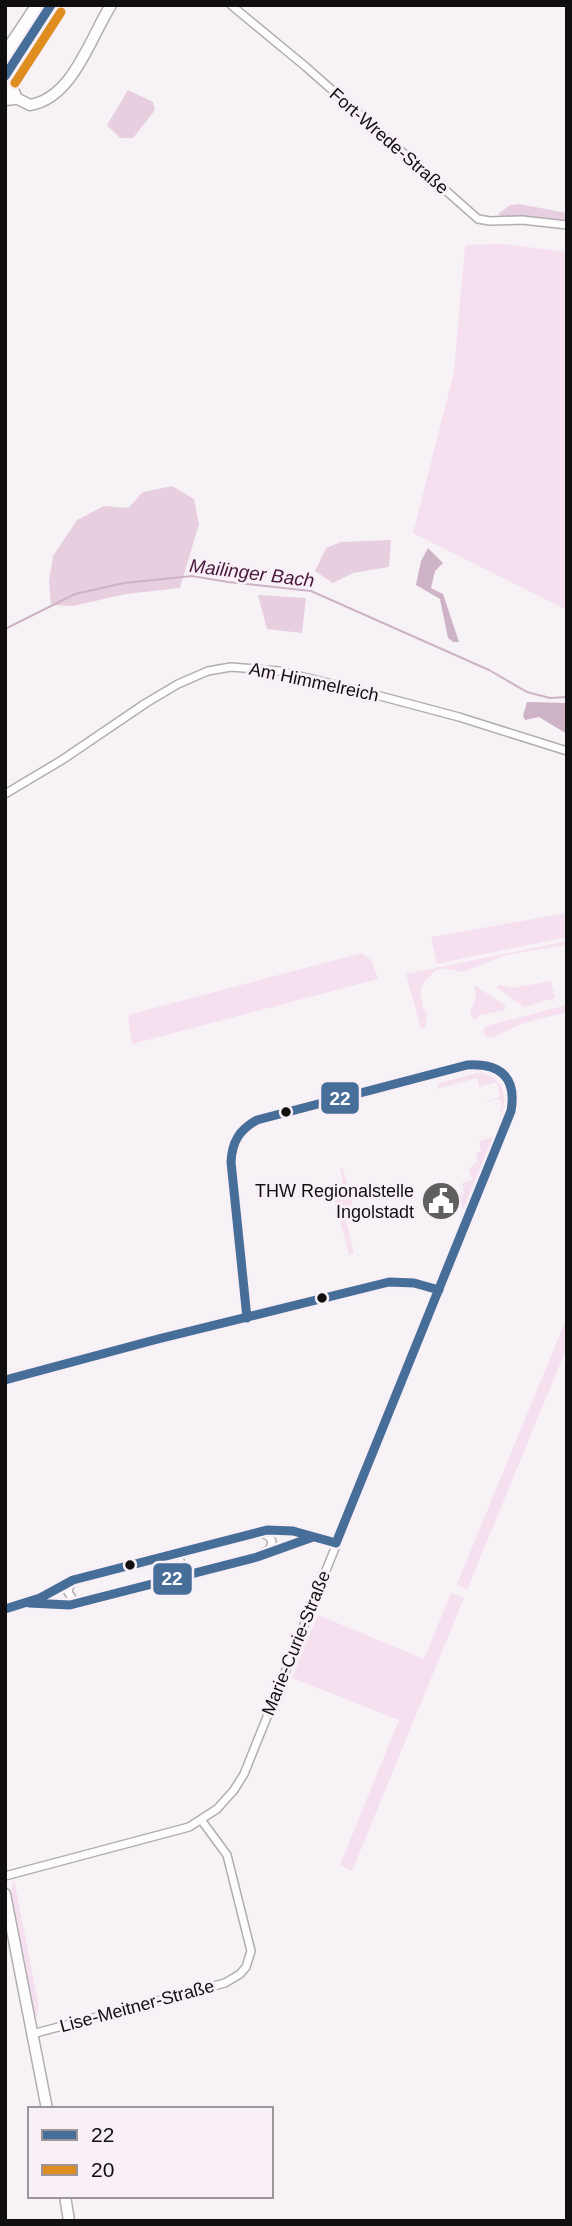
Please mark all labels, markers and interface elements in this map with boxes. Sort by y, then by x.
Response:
street label: Fort-Wrede-Straße [326,84,452,198]
water label: Mailinger Bach [188,555,316,591]
street label: Am Himmelreich [247,658,381,706]
line badge: 22 [320,1081,360,1115]
text: 22 [329,1088,351,1109]
unlabelled marker [279,1105,293,1119]
public building icon: THW Regionalstelle Ingolstadt [420,1180,462,1222]
place label: THW Regionalstelle Ingolstadt [255,1181,414,1222]
unlabelled marker [315,1291,329,1305]
unlabelled marker [123,1558,137,1572]
line badge: 22 [152,1562,193,1596]
text: 22 [161,1568,183,1589]
street label: Marie-Curie-Straße [258,1568,334,1718]
street label: Lise-Meitner-Straße [58,1976,216,2036]
legend [28,2107,273,2198]
text: 22 [91,2123,114,2146]
text: 20 [91,2158,114,2181]

